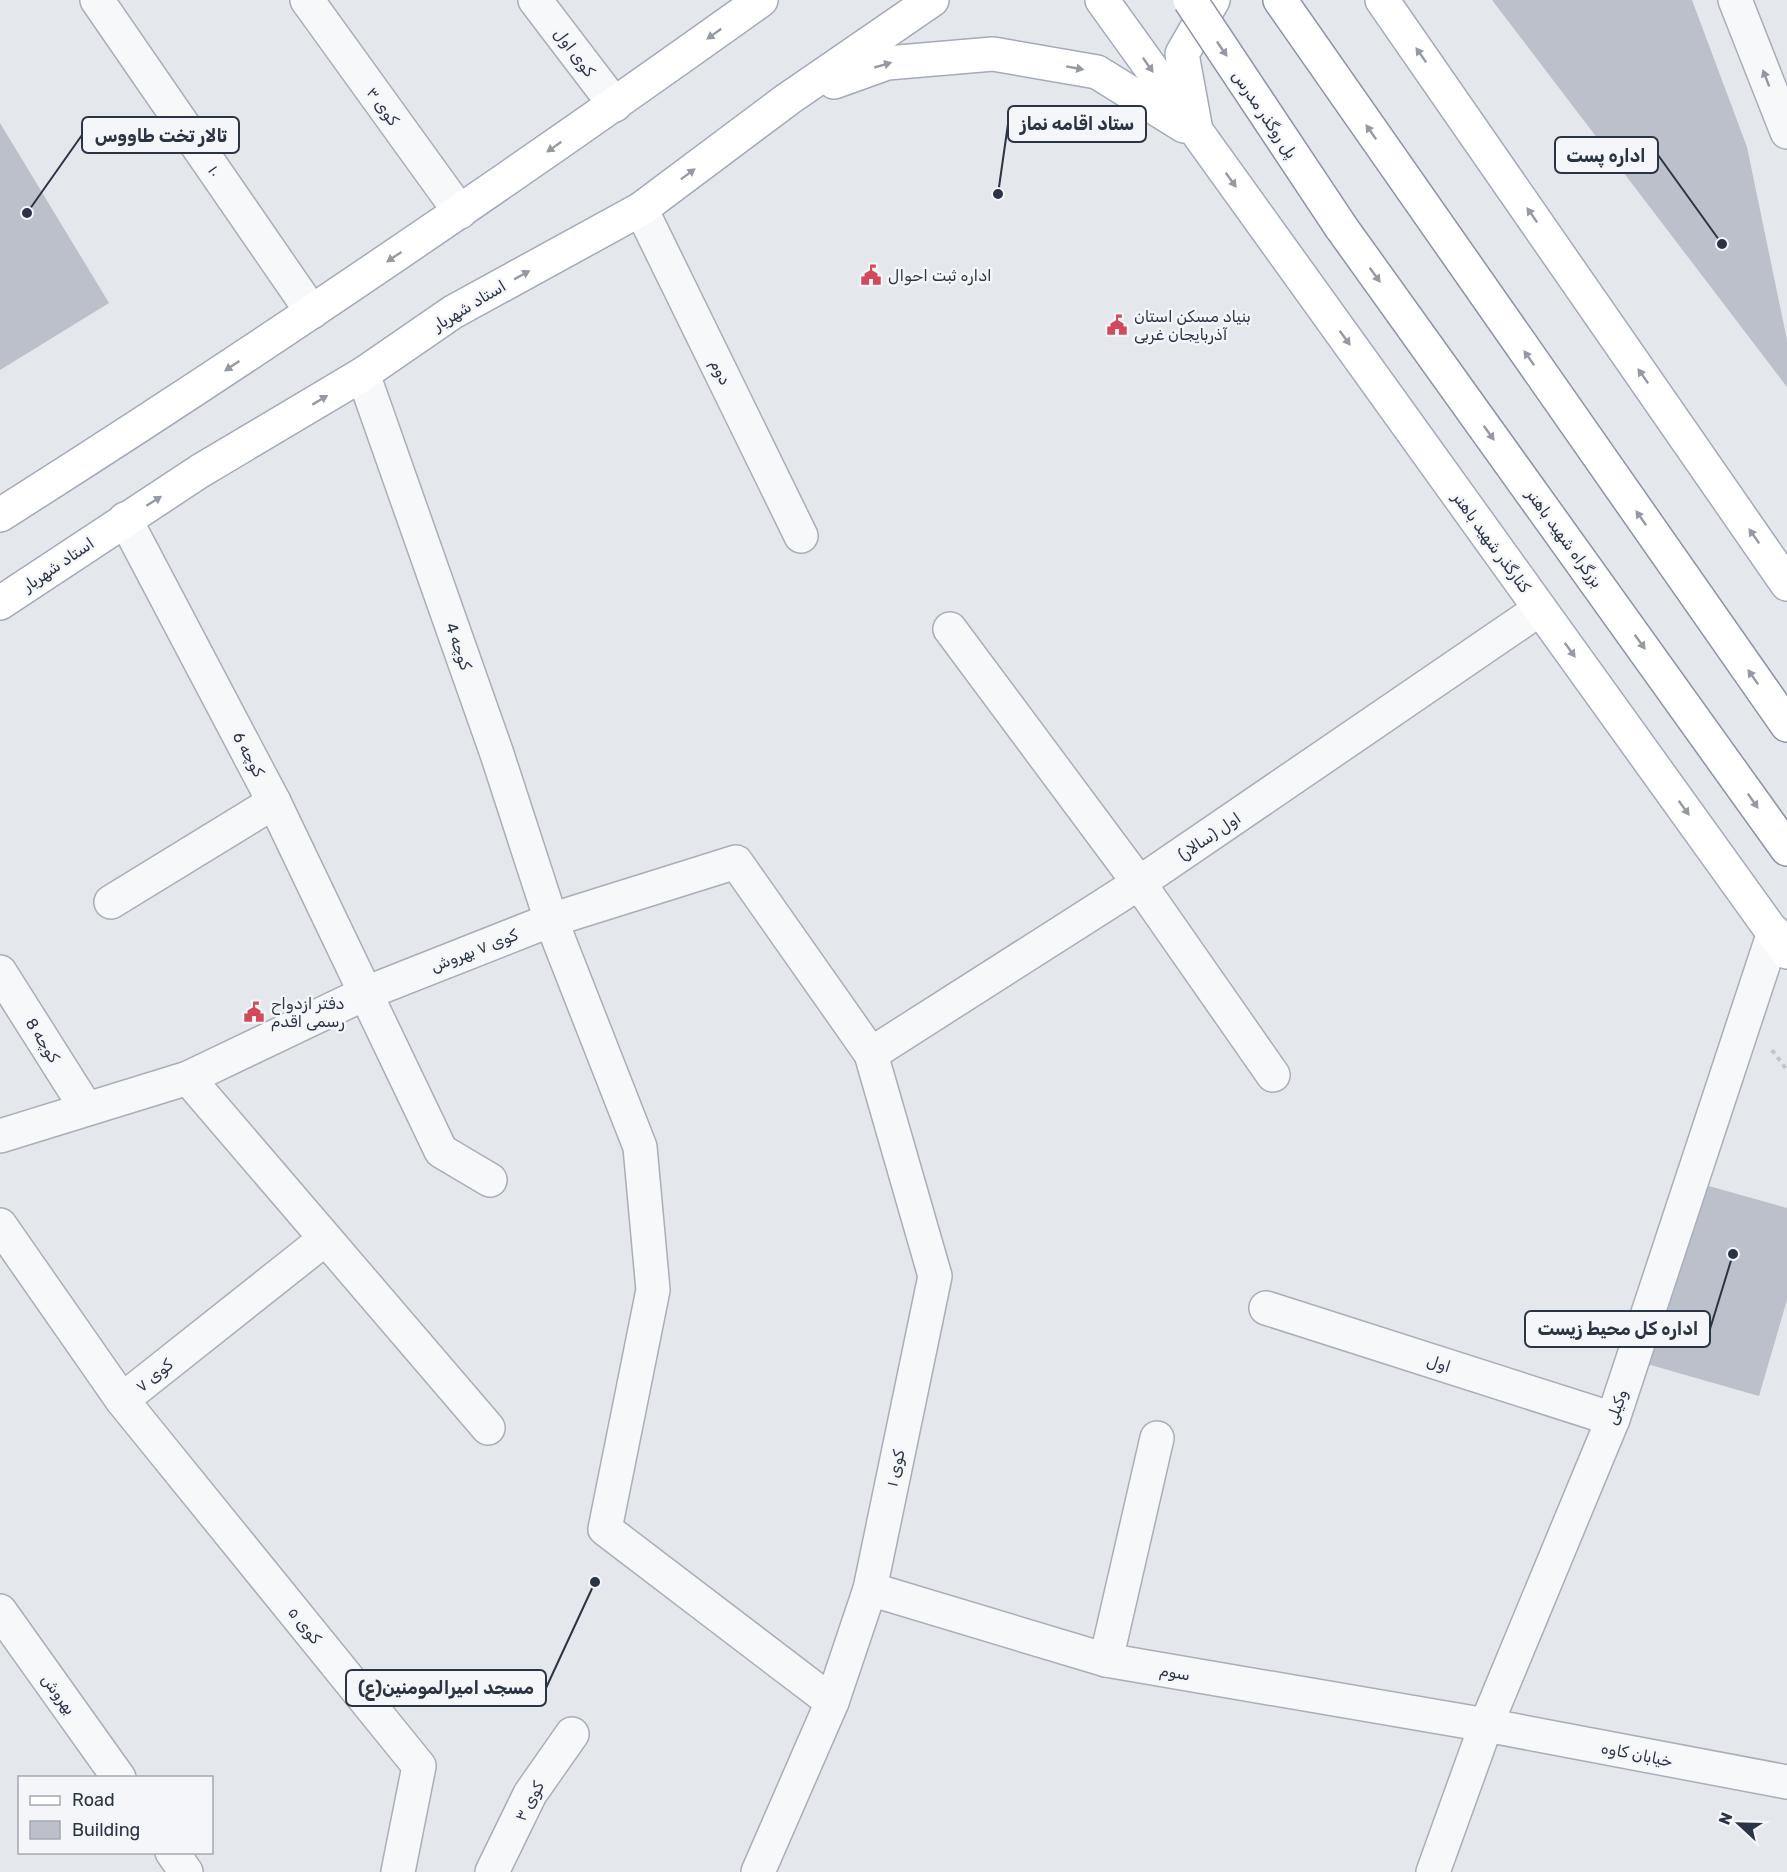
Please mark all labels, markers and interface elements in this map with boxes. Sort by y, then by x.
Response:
street label: کوی اول [549,24,600,82]
one-way arrow [706,28,722,40]
one-way arrow [1216,40,1228,56]
one-way arrow [1415,47,1426,64]
one-way arrow [1142,56,1154,72]
one-way arrow [874,60,892,69]
one-way arrow [1066,64,1085,73]
street label: پل روگذر مدرس [1227,67,1301,163]
one-way arrow [1761,68,1771,86]
street label: کوی ۳ [362,83,403,130]
callout: ستاد اقامه نماز [1008,106,1146,142]
text: ستاد اقامه نماز [1019,113,1134,135]
callout: تالار تخت طاووس [82,117,239,153]
one-way arrow [1365,124,1377,140]
text: تالار تخت طاووس [95,125,227,147]
callout: اداره پست [1555,137,1658,173]
one-way arrow [547,141,563,153]
text: اداره پست [1566,145,1646,168]
street label: ۱۰ [204,162,225,181]
one-way arrow [680,168,696,180]
one-way arrow [1224,173,1236,188]
one-way arrow [1526,208,1538,224]
one-way arrow [386,251,402,263]
public building icon: اداره ثبت احوال [859,263,883,287]
place label: اداره ثبت احوال [888,266,992,286]
one-way arrow [1369,267,1381,282]
one-way arrow [513,270,530,280]
street label: استاد شهریار [428,276,510,336]
place label: بنیاد مسکن استان آذربایجان غربی [1134,307,1251,345]
public building icon: بنیاد مسکن استان آذربایجان غربی [1105,313,1129,337]
one-way arrow [1339,330,1351,346]
one-way arrow [1524,350,1535,366]
street label: دوم [705,356,735,389]
one-way arrow [224,360,240,371]
one-way arrow [1637,368,1649,384]
one-way arrow [312,394,328,405]
one-way arrow [1483,425,1495,441]
street label: بزرگراه شهید باهنر [1521,484,1607,592]
street label: کنارگذر شهید باهنر [1447,488,1535,597]
one-way arrow [146,496,162,507]
one-way arrow [1635,510,1647,526]
one-way arrow [1749,528,1760,544]
street label: استاد شهریار [18,534,98,597]
street label: کوچه 4 [441,620,476,673]
one-way arrow [1634,634,1646,650]
one-way arrow [1564,641,1576,657]
one-way arrow [1747,670,1759,686]
street label: کوچه 6 [228,728,269,781]
one-way arrow [1747,793,1759,809]
one-way arrow [1678,799,1690,815]
street label: اول (سالار) [1174,808,1245,865]
street label: کوی ۷ بهروش [428,925,522,977]
place label: دفتر ازدواح رسمی اقدم [271,994,345,1032]
public building icon: دفتر ازدواح رسمی اقدم [242,1000,266,1024]
street label: کوچه 8 [21,1014,64,1067]
callout: اداره کل محیط زیست [1525,1311,1710,1347]
text: اداره کل محیط زیست [1538,1318,1698,1340]
street label: اول [1424,1351,1453,1377]
street label: کوی ۷ [132,1354,178,1397]
street label: وکیلی [1602,1387,1632,1428]
street label: کوی ۱ [882,1447,910,1488]
street label: کوی ۵ [283,1603,326,1649]
street label: سوم [1158,1660,1192,1685]
street label: بهروش [37,1670,80,1719]
callout: مسجد امیرالمومنین(ع) [346,1670,546,1706]
text: مسجد امیرالمومنین(ع) [358,1677,534,1701]
street label: خیابان کاوه [1599,1738,1674,1772]
legend [18,1776,213,1854]
street label: کوی ۳ [511,1777,549,1825]
text: Road [72,1789,115,1811]
north arrow [1709,1794,1769,1854]
text: N [1715,1810,1737,1827]
text: Building [72,1819,140,1841]

